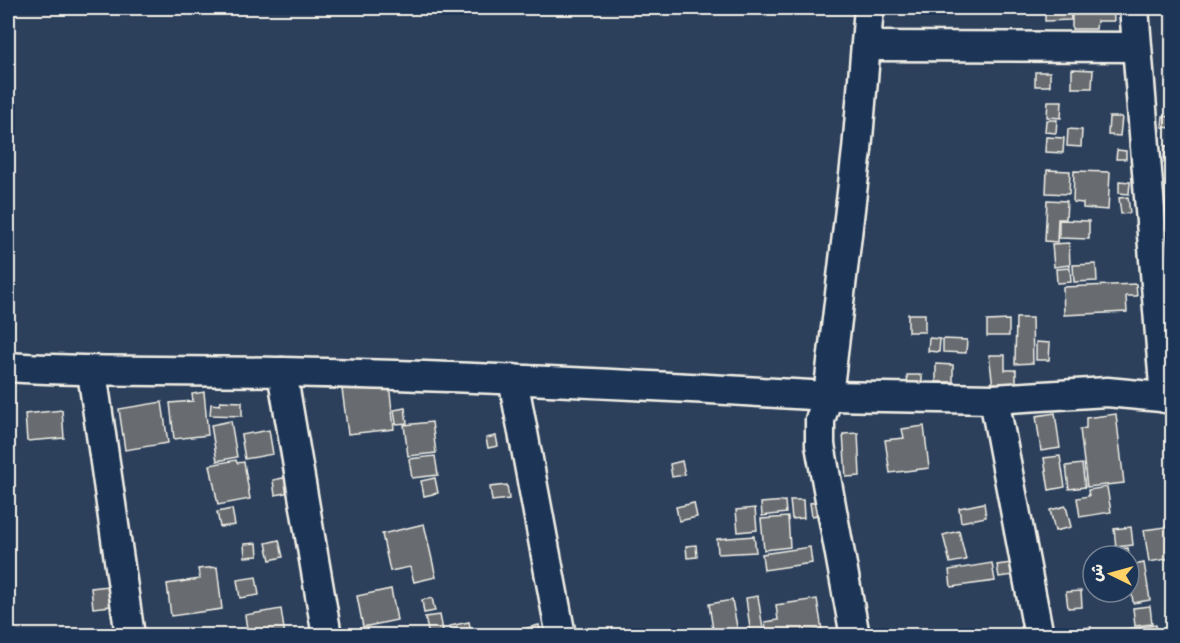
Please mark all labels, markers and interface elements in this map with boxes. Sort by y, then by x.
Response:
north arrow [1081,544,1141,604]
text: ش [1087,563,1108,582]

